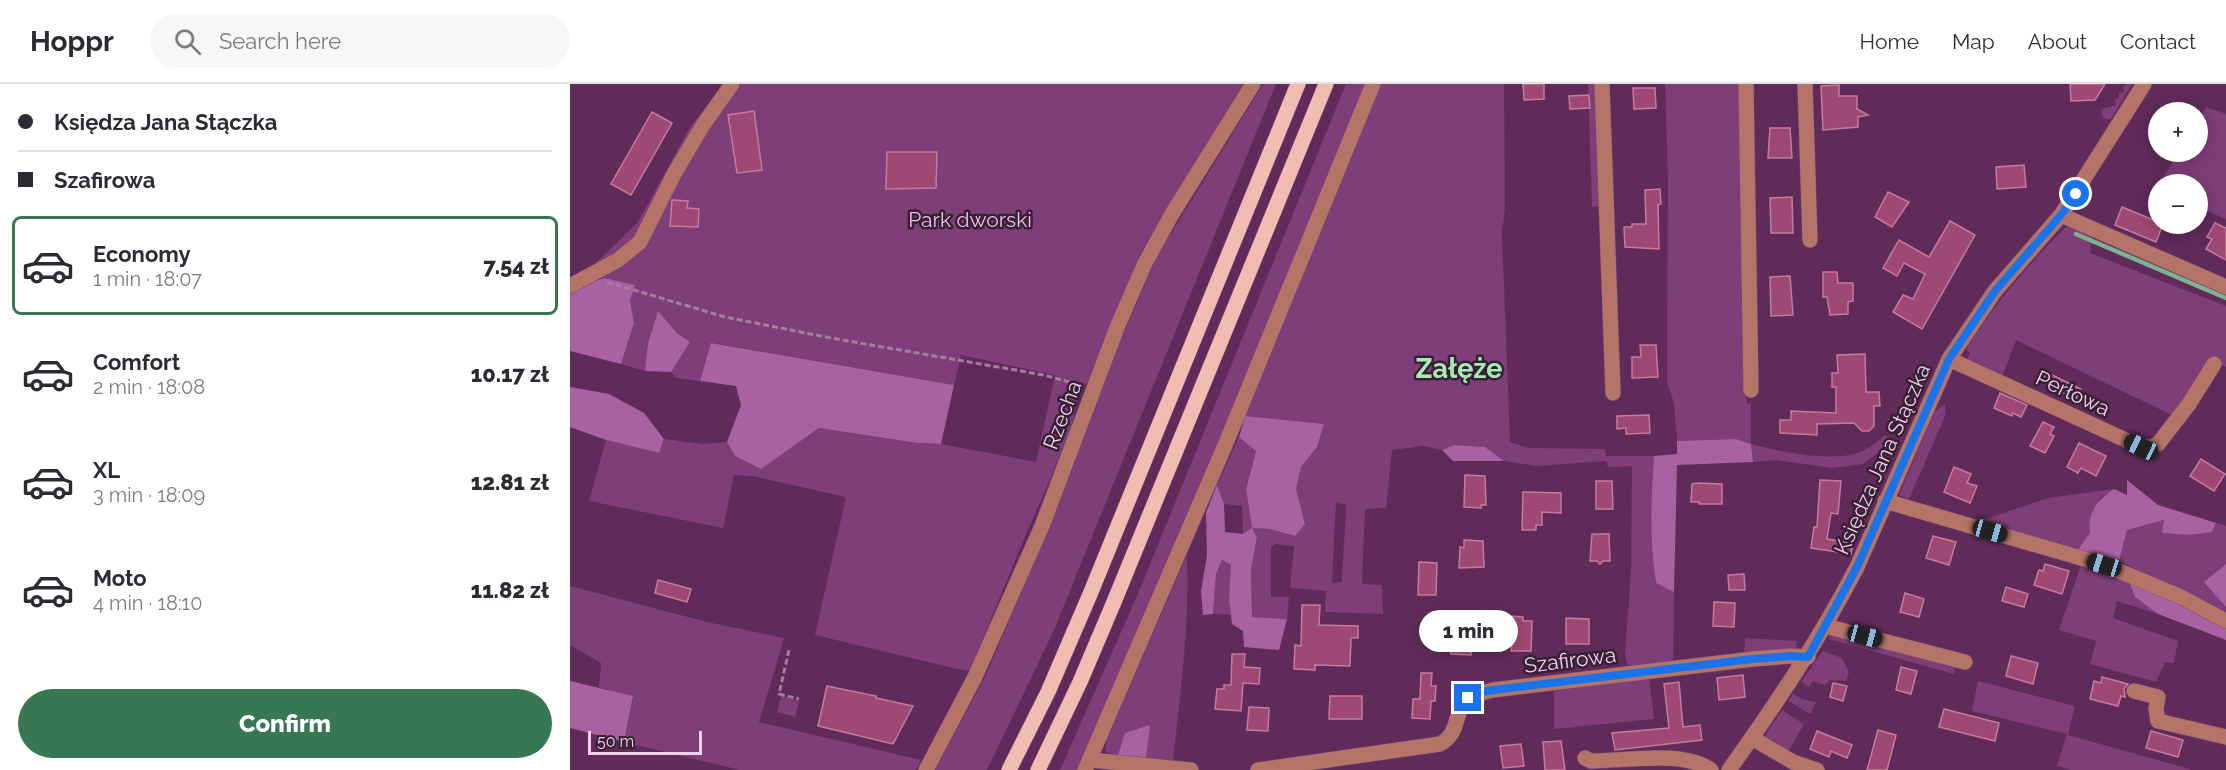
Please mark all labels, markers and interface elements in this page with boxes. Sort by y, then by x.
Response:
search box [150,14,570,68]
text: Hoppr [30,25,114,58]
icon: search [171,25,204,58]
text: Search here [219,28,341,54]
text: Home [1860,29,1919,54]
text: Map [1952,29,1995,54]
text: About [2028,29,2087,54]
text: Contact [2120,29,2196,54]
map controls [2148,102,2208,234]
button: + [2148,102,2208,162]
text: Księdza Jana Stączka [54,109,277,135]
text: Szafirowa [54,167,155,193]
button: − [2148,174,2208,234]
route start [2062,180,2089,207]
park label: Park dworski [908,207,1032,232]
icon: car [21,239,75,293]
text: Economy [93,241,191,267]
text: 7.54 zł [483,253,549,279]
text: 1 min · 18:07 [93,267,202,291]
icon: car [21,347,75,401]
text: Comfort [93,349,180,375]
district label: Załęże [1416,353,1502,384]
street label: Księdza Jana Stączka [1829,360,1935,558]
text: 10.17 zł [471,361,549,387]
street label: Perłowa [2032,365,2114,421]
text: 2 min · 18:08 [93,375,205,399]
street label: Rzecha [1038,377,1086,453]
car [2121,431,2161,463]
icon: car [21,455,75,509]
text: XL [93,457,120,483]
text: 12.81 zł [471,469,549,495]
text: 3 min · 18:09 [93,483,205,507]
car [1970,517,2010,545]
car [2084,551,2124,579]
icon: car [21,563,75,617]
text: Moto [93,565,147,591]
text: 11.82 zł [471,577,549,603]
text: 4 min · 18:10 [93,591,202,615]
callout: 1 min [1418,611,1518,653]
text: 1 min [1443,619,1494,643]
car [1845,623,1885,649]
street label: Szafirowa [1523,642,1617,678]
route end [1454,684,1481,711]
button: Confirm [18,689,552,758]
scale bar [588,728,702,756]
text: 50 m [597,732,634,751]

